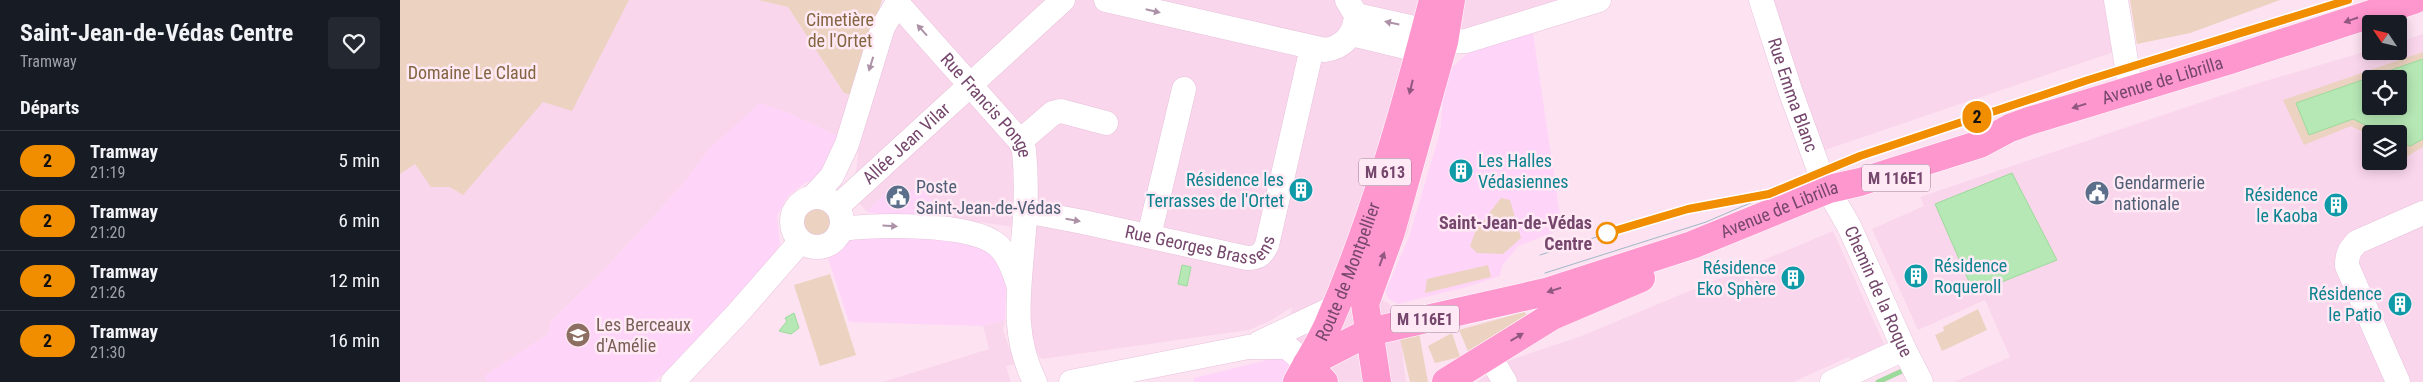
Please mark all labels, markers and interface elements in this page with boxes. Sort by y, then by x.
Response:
one-way arrow [1146,7,1161,15]
park label: Cimetière de l'Ortet [806,9,874,51]
north arrow [2362,15,2408,60]
map controls [2362,15,2407,170]
button: heart [328,17,380,69]
one-way arrow [2343,17,2358,24]
one-way arrow [1383,18,1399,26]
text: Saint-Jean-de-Védas Centre [20,19,293,47]
one-way arrow [916,25,928,37]
street label: Rue Emma Blanc [1764,35,1823,155]
street label: Rue Francis Ponge [937,48,1036,158]
text: Tramway [20,52,77,71]
street label: Avenue de Librilla [2099,52,2225,108]
one-way arrow [867,56,875,71]
park label: Domaine Le Claud [408,62,536,83]
button: locate [2362,70,2407,115]
one-way arrow [1407,79,1415,94]
text: Départs [20,96,79,119]
street label: Allée Jean Vilar [858,98,954,188]
line badge: 2 [1961,101,1993,133]
one-way arrow [2071,102,2086,110]
text: 2 [1972,106,1982,127]
button: layers [2362,125,2407,170]
text: Tramway [90,140,158,163]
text: 5 min [338,149,380,172]
text: 2 [43,150,52,171]
place label: Les Halles Védasiennes [1478,150,1569,192]
road number: M 613 [1359,158,1411,186]
building icon: Les Halles Védasiennes [1448,158,1474,184]
text: 21:19 [90,163,125,182]
road number: M 116E1 [1862,164,1930,192]
place label: Résidence les Terrasses de l'Ortet [1146,169,1284,211]
place label: Gendarmerie nationale [2114,172,2205,214]
place label: Poste Saint-Jean-de-Védas [916,176,1061,218]
street label: Avenue de Librilla [1717,176,1840,242]
building icon: Résidence les Terrasses de l'Ortet [1288,177,1314,203]
public building icon: Gendarmerie nationale [2084,180,2110,206]
public building icon: Poste Saint-Jean-de-Védas [885,184,911,210]
place label: Résidence le Kaoba [2245,184,2318,226]
building icon: Résidence le Kaoba [2323,192,2349,218]
street label: Route de Montpellier [1311,199,1384,344]
text: Tramway [90,200,158,223]
text: 6 min [338,209,380,232]
text: 2 [43,210,52,231]
place label: Saint-Jean-de-Védas Centre [1439,212,1592,254]
one-way arrow [1065,216,1081,224]
street label: Rue Georges Brassens [1114,217,1274,241]
text: Rue Georges Brassens [1123,221,1279,268]
one-way arrow [882,222,898,230]
marker: Saint-Jean-de-Védas Centre [1596,222,1618,244]
text: 21:20 [90,223,125,242]
street label: Chemin de la Roque [1840,223,1917,360]
one-way arrow [1378,251,1386,266]
place label: Résidence Roqueroll [1934,255,2007,297]
place label: Résidence Eko Sphère [1697,257,1776,299]
text: Tramway [90,260,158,283]
building icon: Résidence Roqueroll [1903,263,1929,289]
building icon: Résidence Eko Sphère [1780,265,1806,291]
text: 12 min [329,269,380,292]
text: 2 [43,270,52,291]
text: 21:26 [90,283,125,302]
place label: Résidence le Patio [2309,283,2382,325]
one-way arrow [1546,287,1561,294]
building icon: Résidence le Patio [2387,291,2413,317]
road number: M 116E1 [1391,306,1459,332]
place label: Les Berceaux d'Amélie [596,314,691,356]
text: Tramway [90,320,158,343]
school or university icon: Les Berceaux d'Amélie [565,322,591,348]
text: 16 min [329,329,380,352]
text: 2 [43,330,52,351]
one-way arrow [1511,333,1524,342]
text: 21:30 [90,343,125,362]

